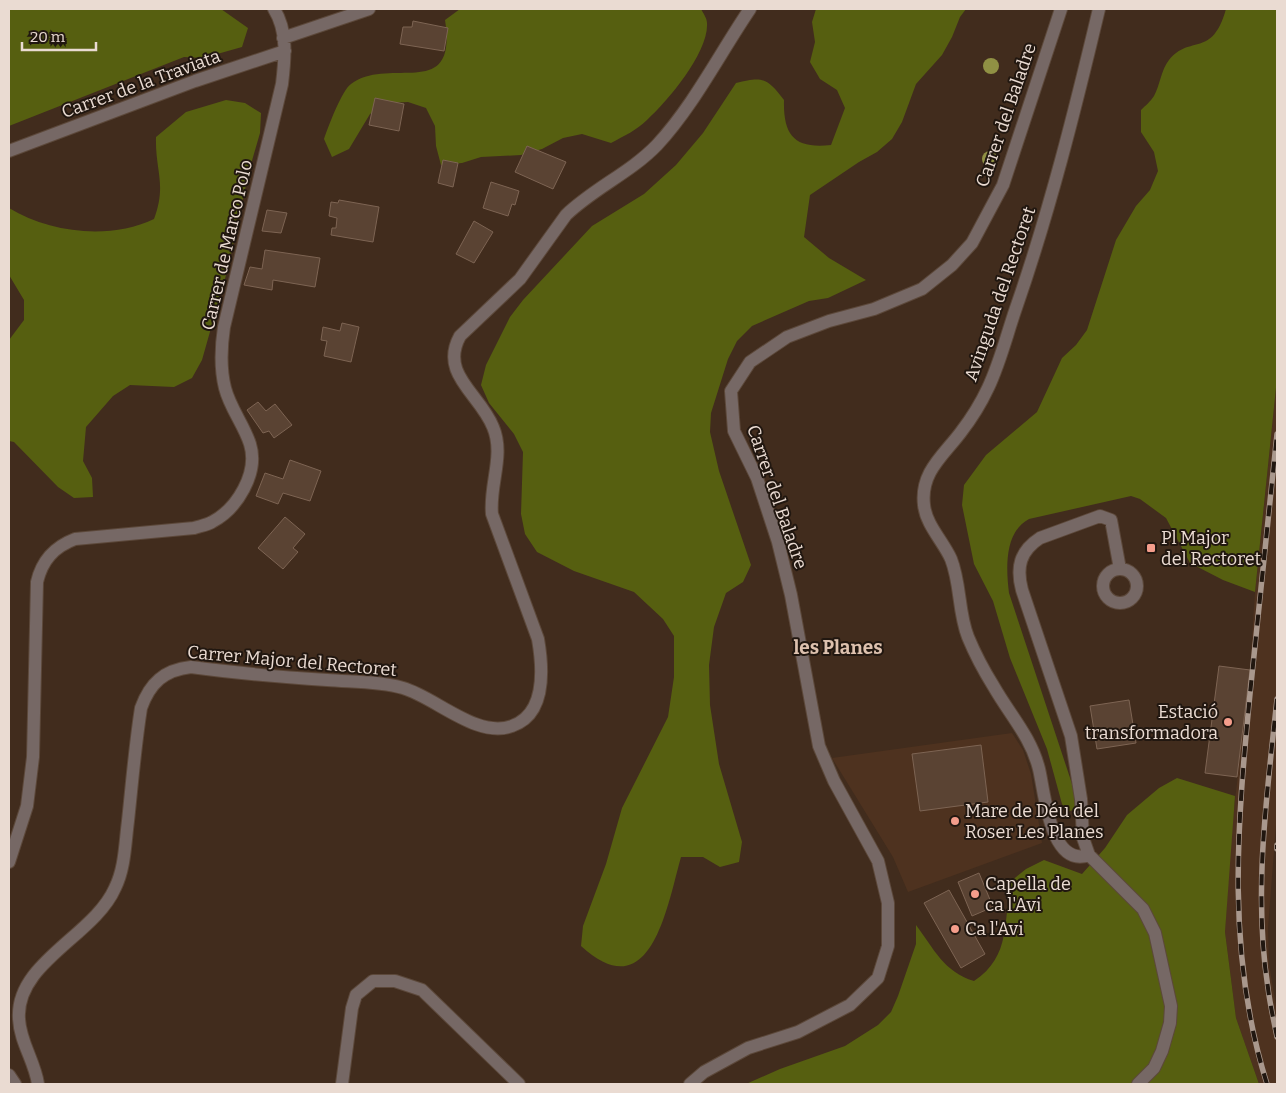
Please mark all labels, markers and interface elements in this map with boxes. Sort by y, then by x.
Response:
scale bar [22,20,96,52]
text: 20 m [30,28,66,46]
street label: Carrer del Baladre [971,40,1041,190]
street label: Carrer de la Traviata [58,45,224,123]
street label: Carrer de Marco Polo [197,158,257,332]
street label: Avinguda del Rectoret [960,203,1040,384]
street label: Carrer del Baladre [742,422,812,572]
place label: Pl Major del Rectoret [1161,527,1262,570]
marker: Pl Major del Rectoret [1145,542,1157,554]
district label: les Planes [793,636,883,659]
street label: Carrer Major del Rectoret [186,641,398,681]
place label: Estació transformadora [1085,701,1218,744]
marker: Estació transformadora [1222,716,1234,728]
place label: Mare de Déu del Roser Les Planes [965,800,1104,843]
marker: Mare de Déu del Roser Les Planes [949,815,961,827]
place label: Capella de ca l'Avi [985,873,1071,916]
marker: Capella de ca l'Avi [969,888,981,900]
place label: Ca l'Avi [965,918,1024,940]
marker: Ca l'Avi [949,923,961,935]

